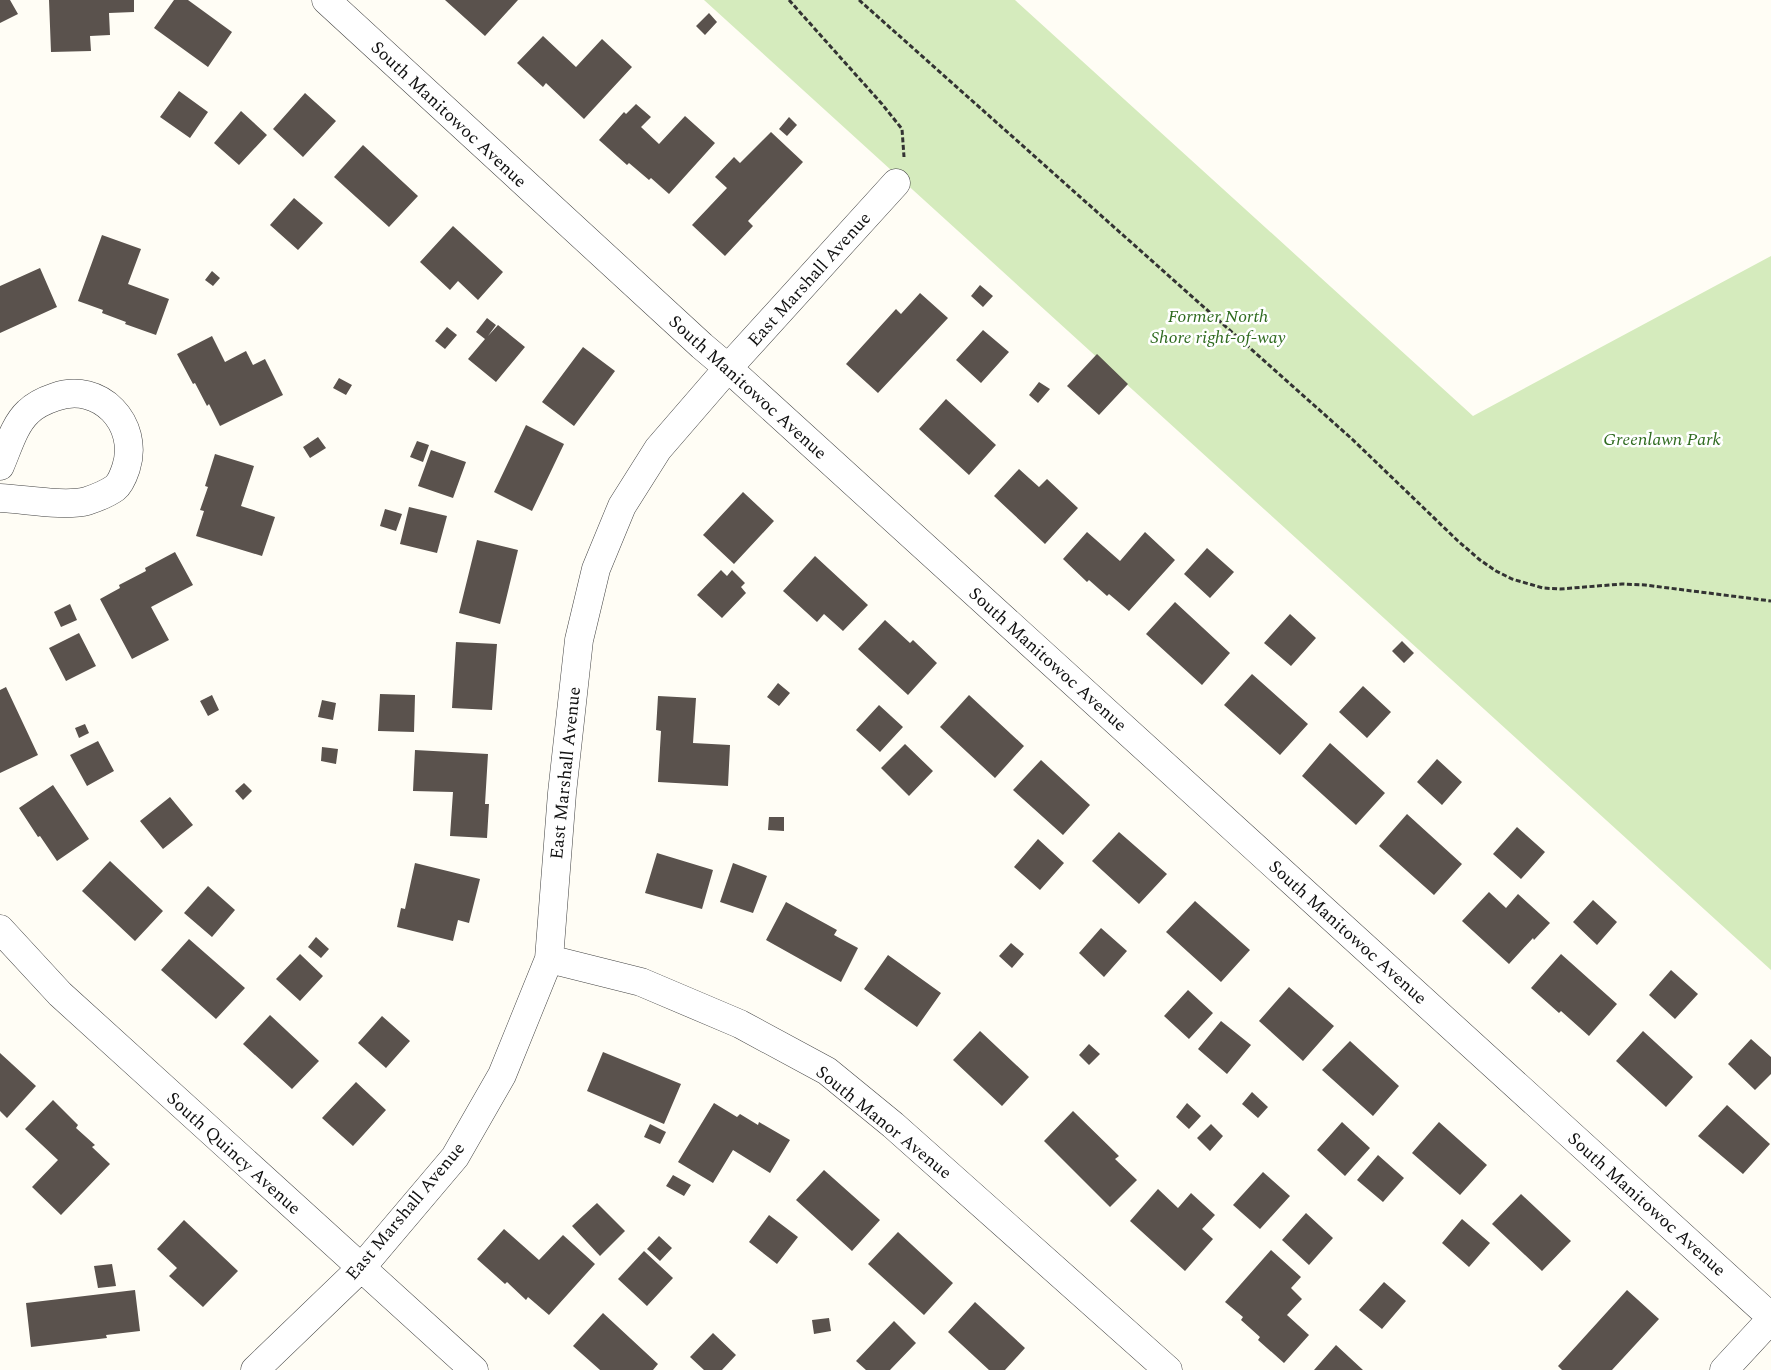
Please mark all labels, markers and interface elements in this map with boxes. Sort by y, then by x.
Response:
street label: South Manitowoc Avenue [364,35,533,194]
street label: East Marshall Avenue [741,206,877,353]
park label: Former North Shore right-of-way [1151,303,1285,351]
street label: South Manitowoc Avenue [662,309,833,466]
park label: Greenlawn Park [1603,426,1721,453]
street label: South Manitowoc Avenue [962,581,1133,738]
street label: East Marshall Avenue [543,685,588,861]
street label: South Manitowoc Avenue [1262,854,1433,1011]
street label: South Manor Avenue [810,1059,958,1186]
street label: South Quincy Avenue [160,1085,307,1221]
street label: South Manitowoc Avenue [1561,1126,1732,1283]
street label: East Marshall Avenue [339,1136,472,1286]

